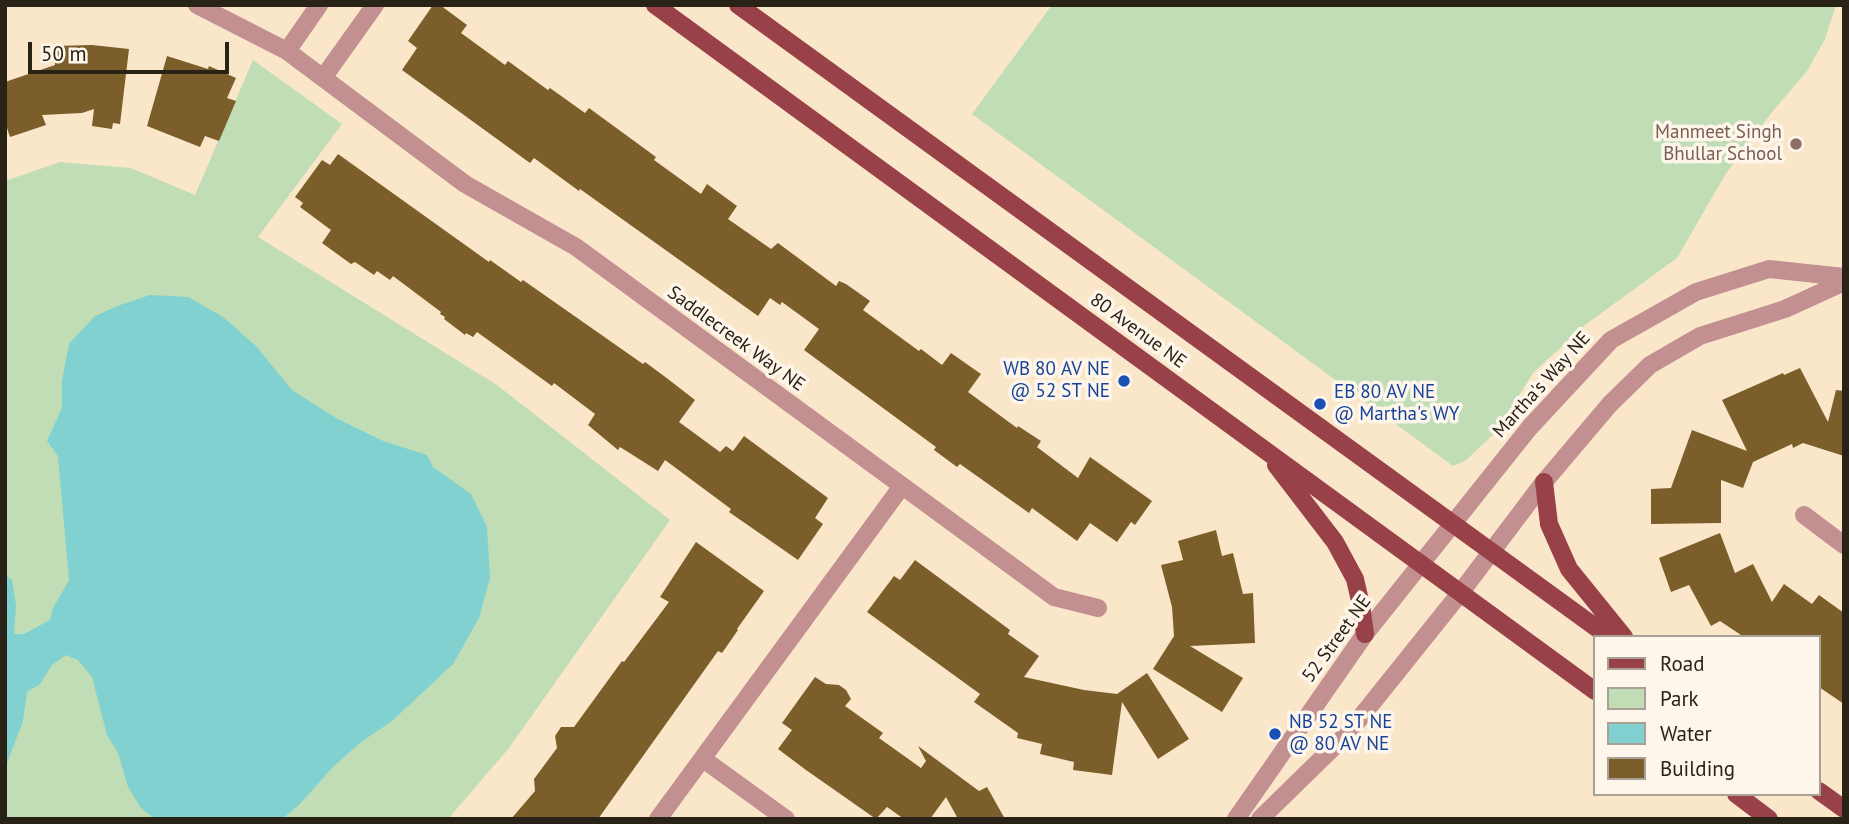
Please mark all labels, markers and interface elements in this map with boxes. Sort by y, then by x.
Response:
scale bar [32,28,233,72]
text: 50 m [41,40,87,67]
place label: Manmeet Singh Bhullar School [1655,122,1782,166]
marker: Manmeet Singh Bhullar School [1788,136,1804,152]
street label: Saddlecreek Way NE [663,281,809,397]
street label: 80 Avenue NE [1086,289,1190,373]
street label: Martha's Way NE [1488,327,1596,443]
place label: WB 80 AV NE @ 52 ST NE [1003,359,1110,403]
marker: WB 80 AV NE @ 52 ST NE [1116,373,1132,389]
place label: EB 80 AV NE @ Martha's WY [1334,382,1459,426]
marker: EB 80 AV NE @ Martha's WY [1312,396,1328,412]
street label: 52 Street NE [1298,591,1376,687]
legend [1594,635,1821,796]
text: Road [1660,650,1704,677]
text: Park [1660,685,1699,712]
place label: NB 52 ST NE @ 80 AV NE [1289,712,1392,756]
text: Water [1660,720,1712,747]
marker: NB 52 ST NE @ 80 AV NE [1267,726,1283,742]
text: Building [1660,755,1735,782]

